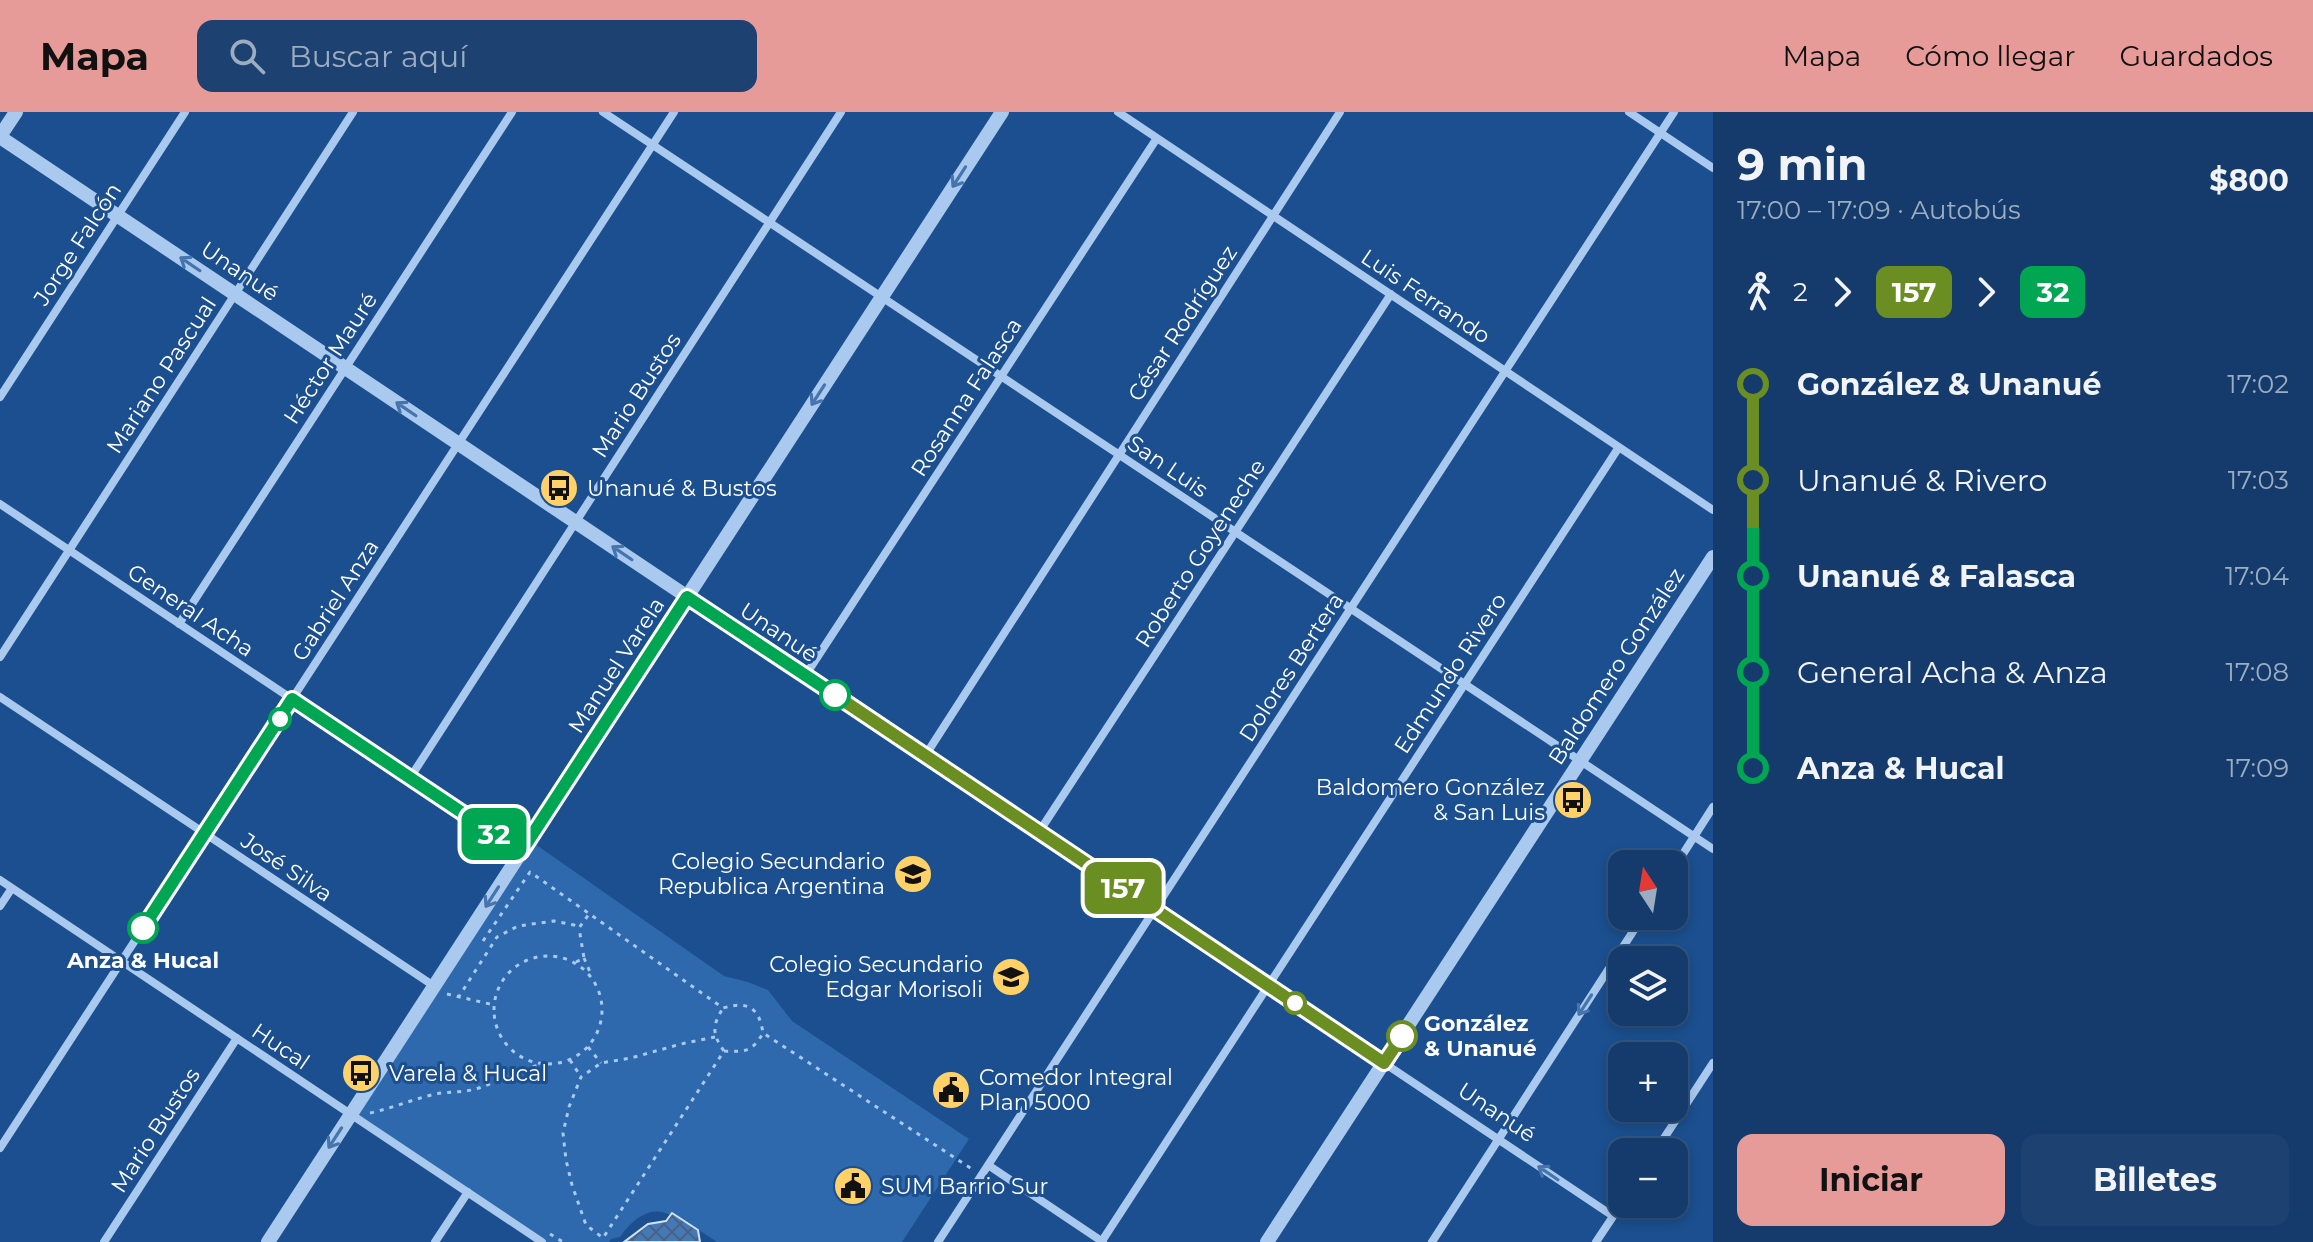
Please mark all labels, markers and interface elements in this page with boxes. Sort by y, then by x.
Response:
search box [197,20,757,92]
text: Mapa [40,33,149,80]
icon: search [225,34,269,78]
text: Buscar aquí [289,38,467,75]
text: Mapa [1782,39,1861,73]
text: Cómo llegar [1905,39,2075,73]
text: Guardados [2119,39,2273,73]
text: 9 min [1737,137,1867,191]
text: $800 [2209,162,2289,199]
one-way arrow [951,166,968,188]
street label: Jorge Falcón [27,178,127,311]
text: 17:00 – 17:09 · Autobús [1737,194,2021,226]
street label: Unanué [196,236,284,307]
street label: César Rodríguez [1122,240,1243,406]
street label: Luis Ferrando [1356,243,1495,350]
one-way arrow [179,256,202,272]
icon: walk [1737,270,1781,314]
icon: forward [1820,270,1864,314]
icon: forward [1964,270,2008,314]
text: 157 [1892,275,1936,309]
text: 32 [2036,275,2069,309]
text: 2 [1793,276,1808,308]
street label: Héctor Mauré [278,288,383,429]
street label: Mariano Pascual [101,292,222,459]
street label: Rosanna Falasca [905,313,1028,482]
street label: Mario Bustos [586,328,687,463]
text: González & Unanué [1797,366,2101,403]
text: 17:02 [2227,368,2289,400]
one-way arrow [809,384,826,406]
one-way arrow [395,401,418,417]
street label: San Luis [1122,430,1213,503]
street label: Roberto Goyeneche [1129,454,1271,652]
text: Unanué & Rivero [1797,462,2047,499]
text: 17:03 [2228,464,2289,496]
bus stop icon: Unanué & Bustos [538,467,580,509]
place label: Unanué & Bustos [587,475,777,502]
street label: Gabriel Anza [286,535,385,666]
one-way arrow [612,545,634,561]
street label: General Acha [122,558,259,663]
text: Unanué & Falasca [1797,558,2076,595]
text: 17:04 [2225,560,2289,592]
street label: Baldomero González [1543,563,1690,770]
street label: Dolores Bertera [1233,588,1350,747]
street label: Edmundo Rivero [1388,588,1512,759]
street label: Manuel Varela [562,592,670,738]
street label: Unanué [735,597,823,668]
text: General Acha & Anza [1797,654,2108,691]
text: 17:08 [2226,656,2289,688]
unlabelled marker [820,680,850,710]
unlabelled marker [269,708,291,730]
text: Anza & Hucal [1797,750,2004,787]
text: 17:09 [2226,752,2289,784]
place label: Baldomero González & San Luis [1316,774,1545,826]
bus stop icon: Baldomero González & San Luis [1552,779,1594,821]
line badge: 32 [458,808,530,860]
text: 32 [478,817,510,851]
street label: José Silva [235,826,338,908]
place label: Colegio Secundario Republica Argentina [658,848,885,900]
north arrow [1608,850,1688,930]
map controls [1608,850,1688,1218]
school or university icon: Colegio Secundario Republica Argentina [892,853,934,895]
line badge: 157 [1077,862,1169,914]
text: 157 [1101,871,1145,905]
one-way arrow [484,885,500,908]
marker: Anza & Hucal [128,913,158,943]
button: layers [1608,946,1688,1026]
place label: Anza & Hucal [66,947,219,974]
place label: Colegio Secundario Edgar Morisoli [769,951,983,1003]
school or university icon: Colegio Secundario Edgar Morisoli [990,956,1032,998]
unlabelled marker [1284,992,1306,1014]
one-way arrow [1577,993,1593,1016]
place label: González & Unanué [1424,1010,1537,1062]
street label: Hucal [247,1017,315,1075]
marker: González & Unanué [1387,1021,1417,1051]
button: + [1608,1042,1688,1122]
bus stop icon: Varela & Hucal [340,1052,382,1094]
place label: Varela & Hucal [389,1060,547,1087]
street label: Mario Bustos [105,1063,206,1198]
place label: Comedor Integral Plan 5000 [979,1064,1173,1116]
public building icon: Comedor Integral Plan 5000 [930,1069,972,1111]
street label: Unanué [1453,1077,1541,1148]
one-way arrow [327,1127,344,1149]
button: Iniciar [1737,1134,2005,1226]
button: Billetes [2021,1134,2289,1226]
button: − [1608,1138,1688,1218]
one-way arrow [1538,1164,1560,1181]
public building icon: SUM Barrio Sur [832,1165,874,1207]
place label: SUM Barrio Sur [881,1173,1048,1200]

